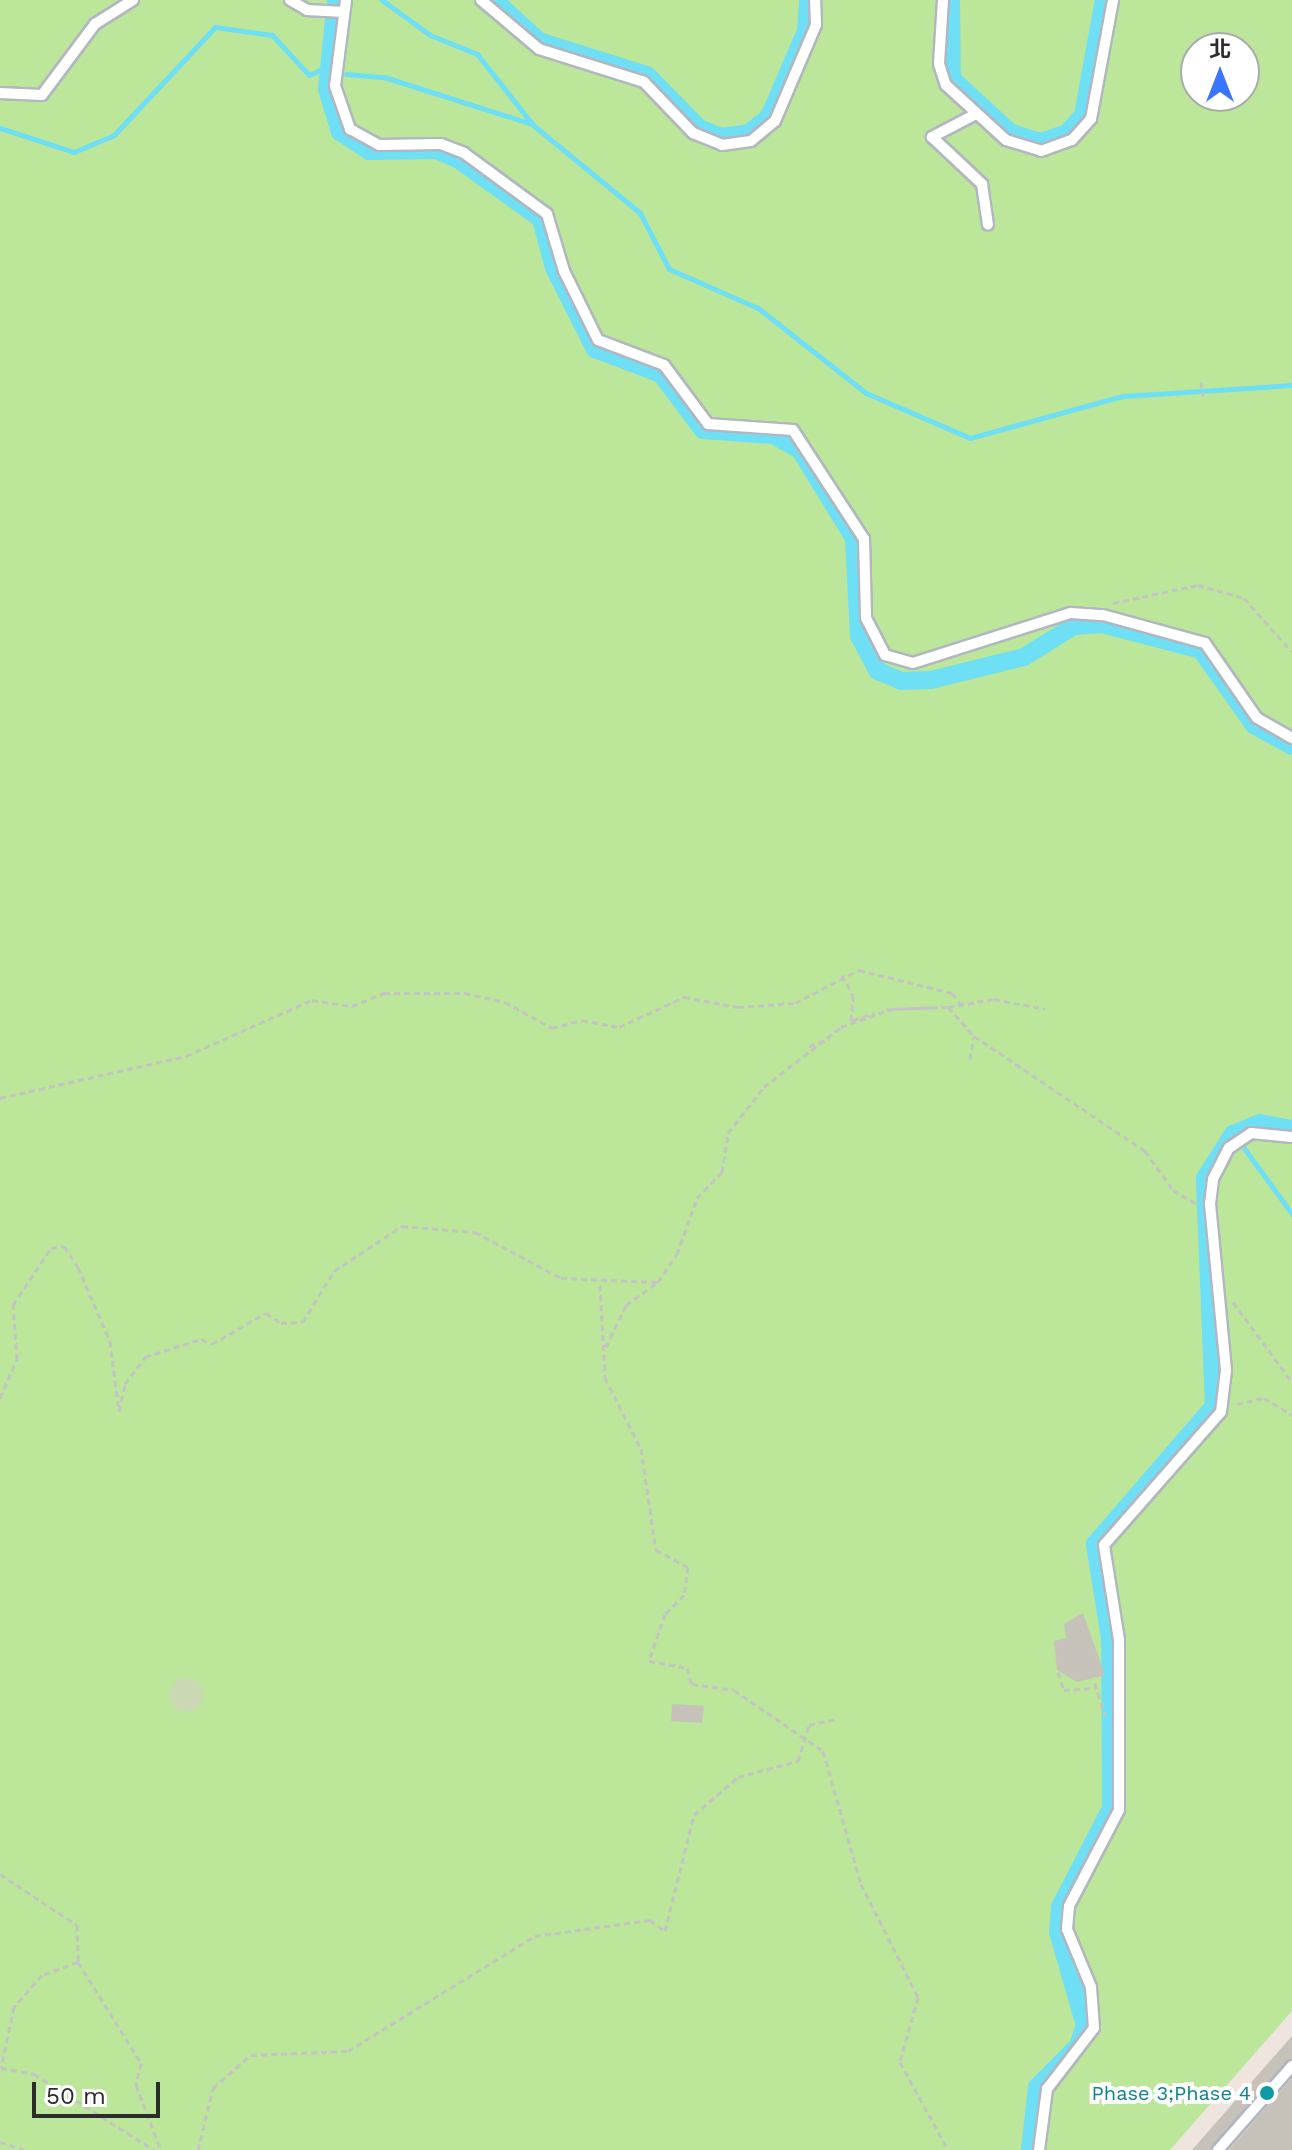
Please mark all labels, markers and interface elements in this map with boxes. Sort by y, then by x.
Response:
north arrow [1180,32,1260,112]
text: 北 [1209,37,1231,62]
scale bar [36,2066,164,2116]
place label: Phase 3;Phase 4 [1092,2081,1251,2105]
text: 50 m [46,2082,106,2110]
marker: Phase 3;Phase 4 [1258,2084,1276,2102]

